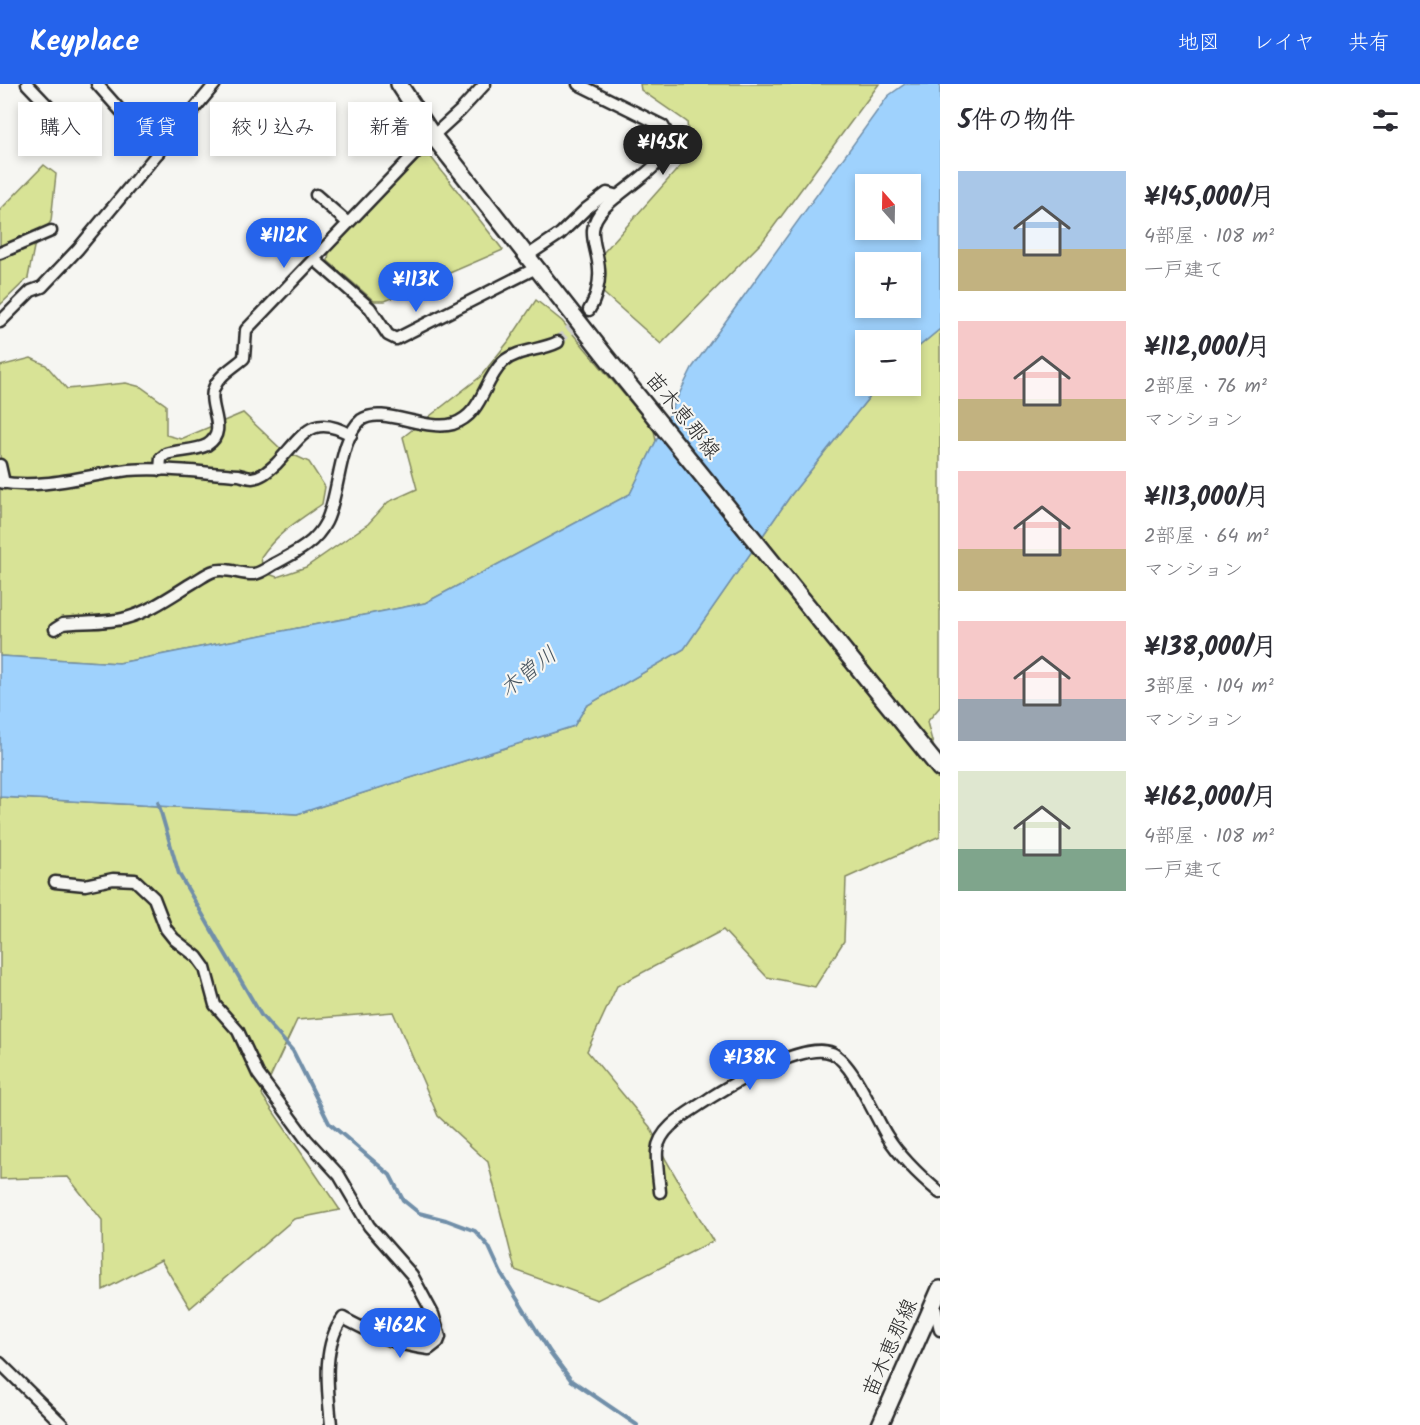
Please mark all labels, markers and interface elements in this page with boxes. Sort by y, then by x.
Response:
text: Keyplace [30,20,139,65]
text: 地図 [1178,27,1220,60]
text: レイヤ [1253,27,1315,60]
text: 共有 [1348,27,1390,60]
text: 5件の物件 [958,100,1075,142]
chip: 購入 [18,102,102,156]
chip: 賃貸 [114,102,198,156]
chip: 絞り込み [210,102,336,156]
chip: 新着 [348,102,432,156]
icon: filters [1369,104,1402,137]
pin: ¥145K [621,125,705,176]
text: ¥145K [637,128,689,160]
north arrow [855,174,921,240]
map controls [855,174,921,396]
text: ¥145,000/月 [1144,177,1275,219]
icon: home [1006,195,1078,267]
pin: ¥112K [242,218,326,269]
text: ¥112K [260,221,308,253]
text: 4部屋 · 108 m² [1144,221,1274,253]
button: + [855,252,921,318]
text: 一戸建て [1144,255,1224,287]
pin: ¥113K [374,262,458,313]
text: ¥113K [392,265,440,297]
text: ¥112,000/月 [1144,327,1271,369]
button: − [855,330,921,396]
icon: home [1006,345,1078,417]
street label: 苗木恵那線 [636,365,728,467]
text: 2部屋 · 76 m² [1144,371,1267,403]
text: マンション [1144,405,1243,437]
text: ¥113,000/月 [1144,477,1270,519]
icon: home [1006,495,1078,567]
text: 2部屋 · 64 m² [1144,521,1269,553]
text: マンション [1144,555,1243,587]
text: ¥138,000/月 [1144,627,1278,669]
water label: 木曽川 [492,639,566,707]
icon: home [1006,645,1078,717]
text: 3部屋 · 104 m² [1144,671,1274,703]
text: マンション [1144,705,1243,737]
text: ¥162,000/月 [1144,777,1277,819]
icon: home [1006,795,1078,867]
text: 4部屋 · 108 m² [1144,821,1274,853]
text: 一戸建て [1144,855,1224,887]
pin: ¥138K [708,1040,792,1091]
text: ¥138K [723,1043,777,1075]
street label: 苗木恵那線 [855,1293,927,1403]
pin: ¥162K [358,1308,442,1359]
text: ¥162K [374,1311,426,1343]

